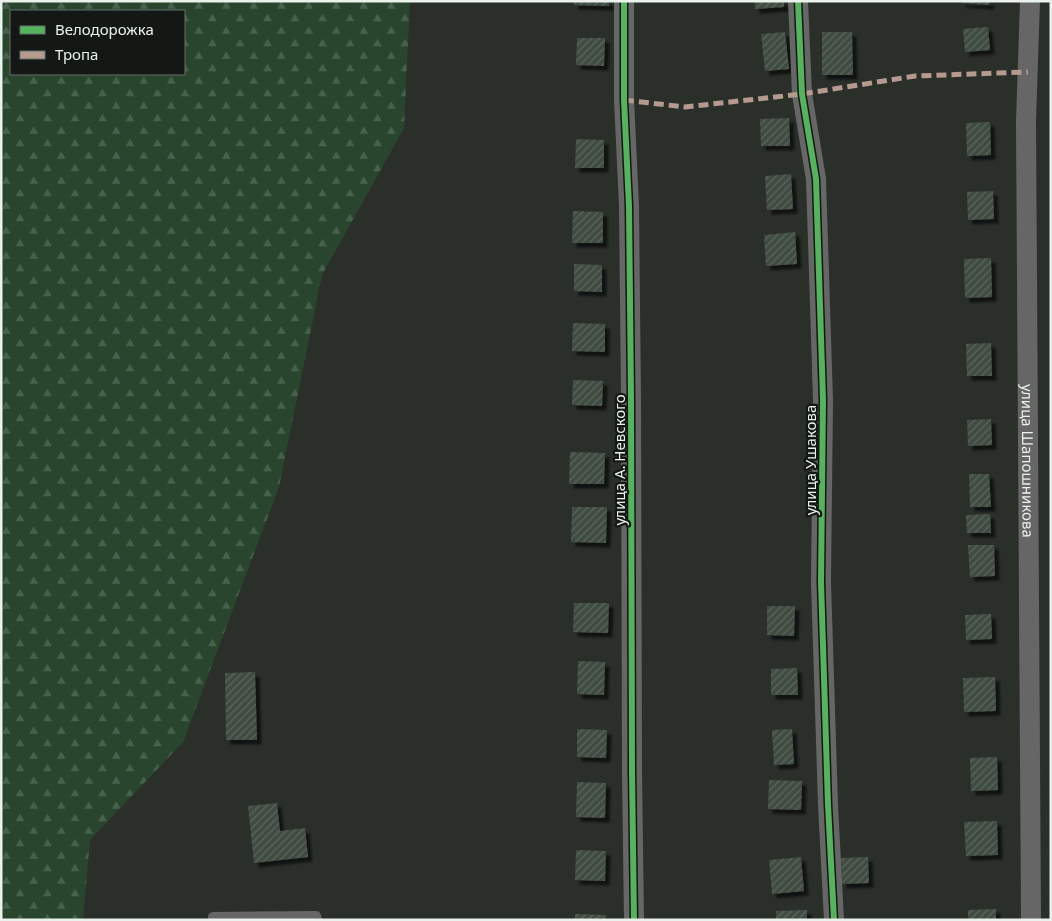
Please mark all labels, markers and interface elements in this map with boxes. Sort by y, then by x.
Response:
legend [10,10,185,75]
text: Велодорожка [55,19,154,39]
text: Тропа [55,44,98,64]
street label: улица Шапошникова [1018,384,1039,538]
street label: улица А. Невского [609,394,629,526]
street label: улица Ушакова [800,405,820,515]

